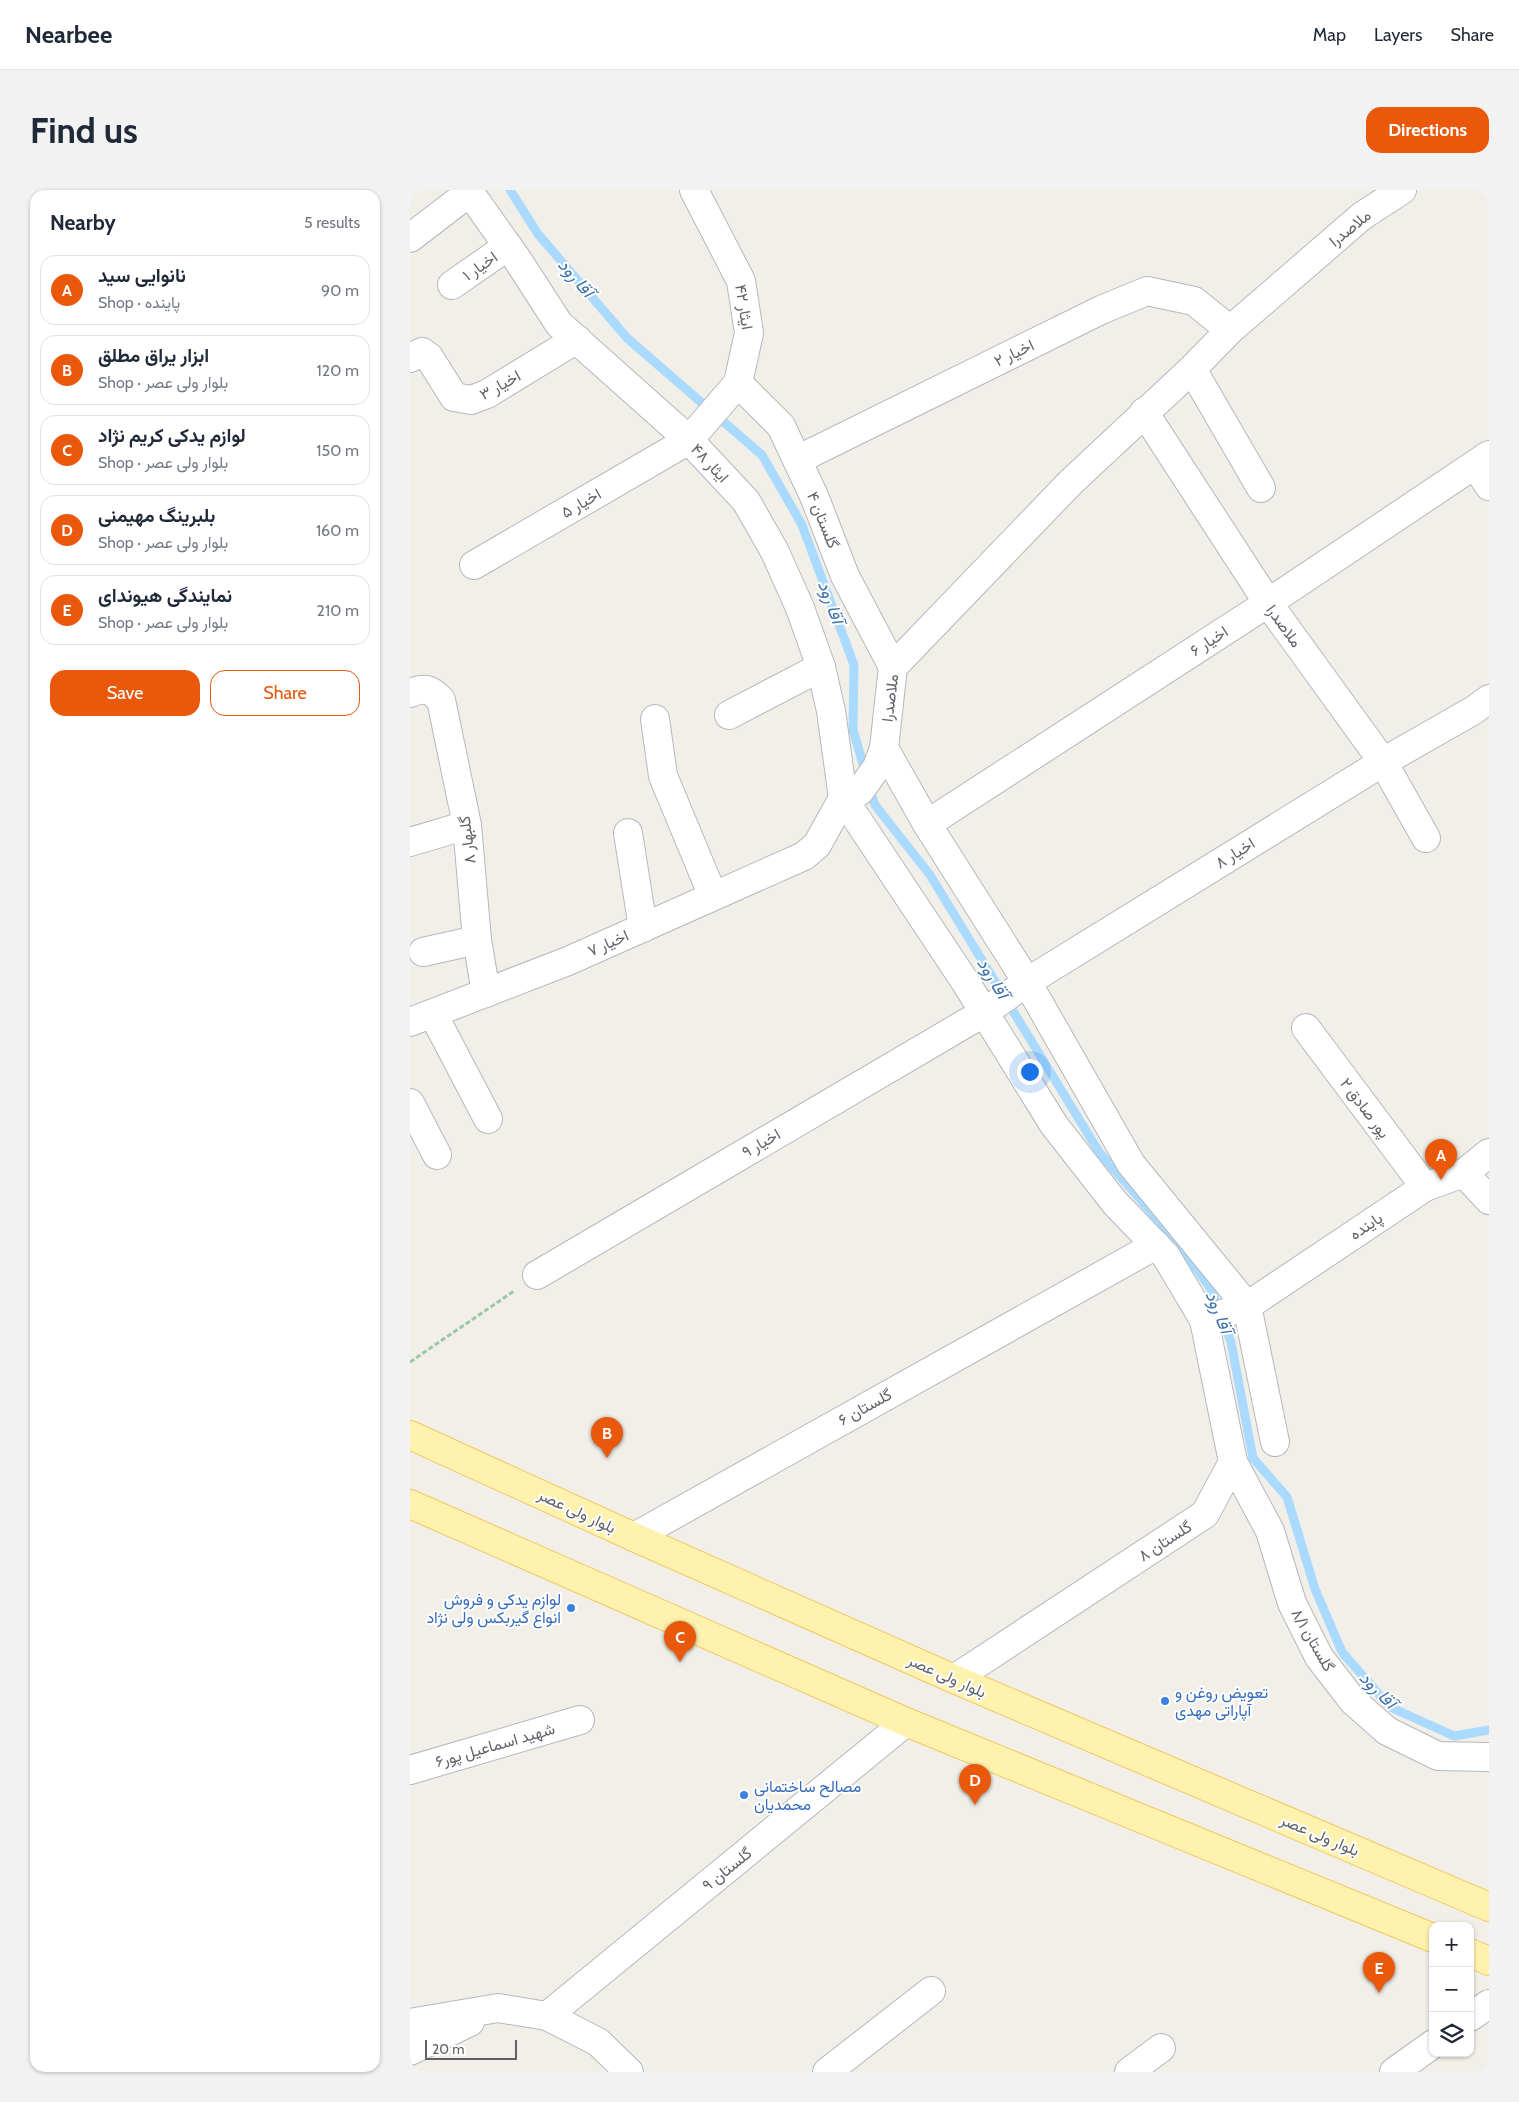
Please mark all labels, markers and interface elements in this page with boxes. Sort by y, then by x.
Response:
text: Nearbee [25,20,112,49]
text: Map [1313,24,1346,46]
text: Layers [1374,24,1423,46]
text: Share [1451,24,1494,46]
button: Directions [1366,107,1489,153]
text: Find us [30,109,138,152]
street label: ملاصدرا [1325,205,1375,251]
text: Nearby [50,210,116,235]
text: 5 results [304,213,360,232]
street label: اخیار ۱ [459,247,502,286]
water label: آقا رود [553,254,602,305]
text: نانوایی سید [98,264,186,287]
text: A [62,281,72,300]
text: 90 m [321,281,359,300]
street label: ایثار ۴۲ [730,283,757,331]
text: Shop · پاینده [98,293,180,312]
street label: اخیار ۲ [991,335,1037,372]
text: ابزار یراق مطلق [98,344,209,367]
text: B [62,361,72,380]
text: 120 m [317,361,359,380]
street label: اخیار ۳ [476,366,524,405]
text: Shop · بلوار ولی عصر [98,373,228,392]
text: لوازم یدکی کریم نژاد [98,424,246,447]
street label: ایثار ۴۸ [686,439,733,487]
text: C [62,441,72,460]
text: 150 m [316,441,359,460]
text: Shop · بلوار ولی عصر [98,453,228,472]
street label: اخیار ۵ [558,484,605,523]
street label: گلستان ۴ [803,489,843,551]
text: بلبرینگ مهیمنی [98,504,215,527]
text: D [61,521,73,540]
text: 160 m [316,521,359,540]
text: Shop · بلوار ولی عصر [98,533,228,552]
water label: آقا رود [813,578,850,631]
text: نمایندگی هیوندای [98,584,232,607]
text: E [62,601,72,620]
text: 210 m [317,601,359,620]
street label: ملاصدرا [1261,601,1306,652]
text: Shop · بلوار ولی عصر [98,613,228,632]
street label: اخیار ۶ [1187,622,1232,661]
button: Save [50,670,200,716]
button: Share [210,670,360,716]
street label: ملاصدرا [878,673,903,723]
street label: گلبهار ۸ [455,815,480,865]
street label: اخیار ۸ [1212,834,1259,873]
street label: اخیار ۷ [585,926,632,961]
water label: آقا رود [972,954,1016,1007]
your location [1017,1059,1043,1085]
street label: پور صادق ۲ [1335,1074,1394,1143]
street label: اخیار ۹ [738,1124,784,1162]
pin: A [1425,1139,1457,1180]
street label: پاینده [1346,1208,1387,1245]
water label: آقا رود [1201,1288,1239,1341]
street label: گلستان ۶ [835,1385,895,1429]
pin: B [591,1417,623,1458]
street label: بلوار ولی عصر [534,1484,619,1538]
street label: گلستان ۸ [1135,1517,1195,1565]
place label: لوازم یدکی و فروش انواع گیربکس ولی نژاد [426,1590,561,1629]
marker: لوازم یدکی و فروش انواع گیربکس ولی نژاد [565,1602,577,1614]
street label: گلستان ۸/۱ [1287,1605,1339,1675]
pin: C [664,1621,696,1662]
street label: بلوار ولی عصر [904,1650,989,1703]
water label: آقا رود [1355,1667,1405,1717]
place label: تعویض روغن و آپاراتی مهدی [1175,1683,1268,1722]
marker: تعویض روغن و آپاراتی مهدی [1159,1695,1171,1707]
street label: شهید اسماعیل پور۶ [433,1719,557,1773]
pin: D [959,1764,991,1805]
place label: مصالح ساختمانی محمدیان [754,1777,861,1814]
marker: مصالح ساختمانی محمدیان [738,1789,750,1801]
street label: بلوار ولی عصر [1276,1810,1362,1861]
street label: گلستان ۹ [698,1843,756,1895]
map controls [1429,1922,1474,2057]
button: + [1429,1922,1474,1967]
pin: E [1363,1952,1395,1993]
button: − [1429,1967,1474,2012]
button: layers [1429,2012,1474,2057]
scale bar [425,2037,518,2060]
text: 20 m [432,2040,465,2058]

